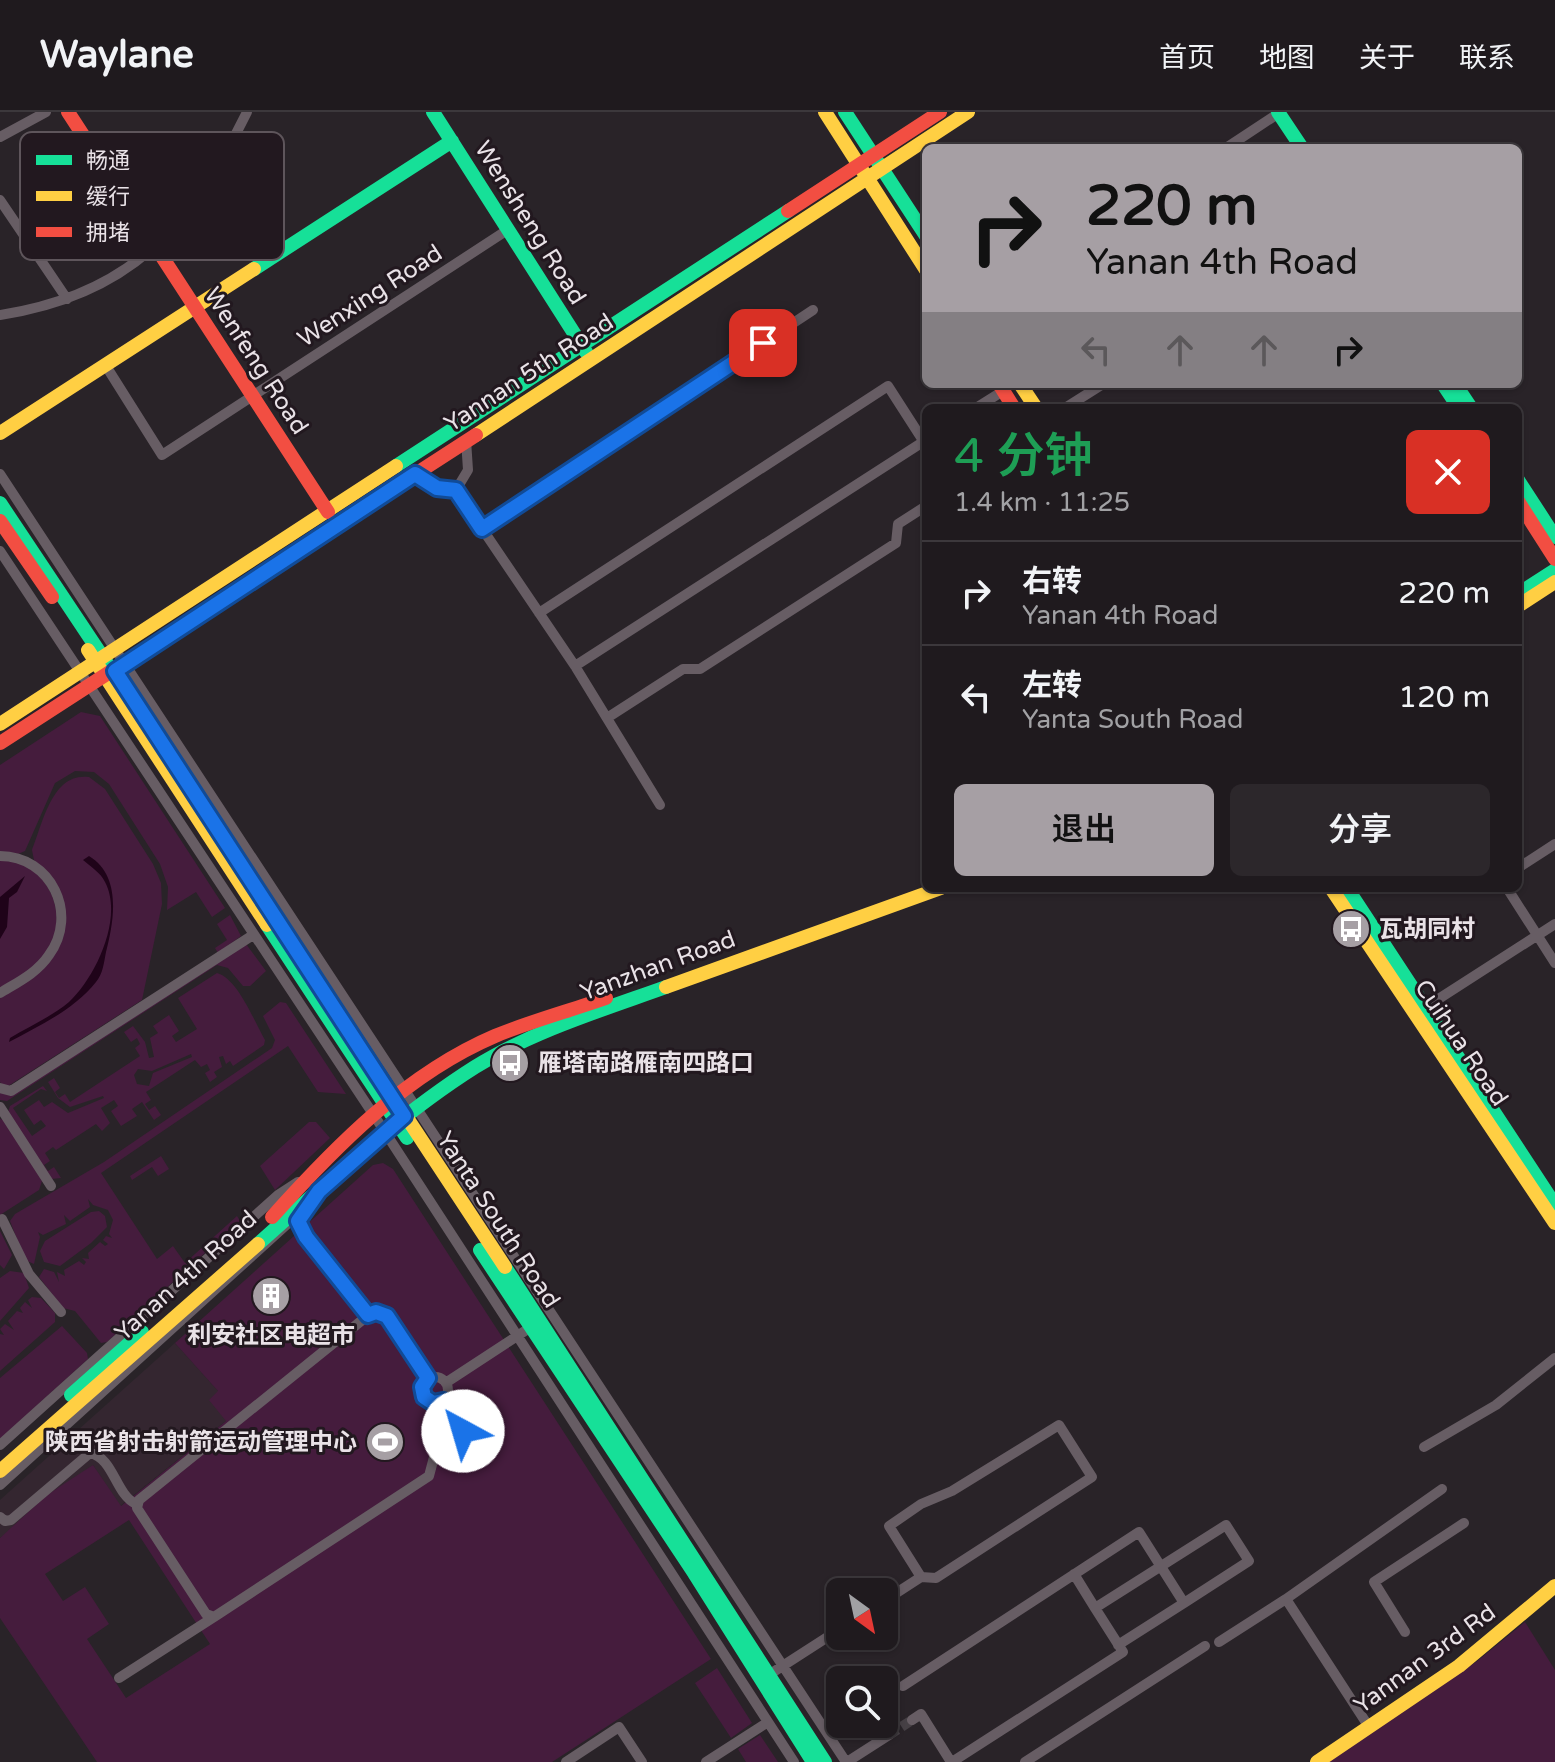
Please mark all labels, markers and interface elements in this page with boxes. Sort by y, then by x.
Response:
text: Waylane [40,32,194,78]
text: 首页 [1159,41,1215,75]
text: 地图 [1259,41,1315,75]
text: 关于 [1359,41,1415,75]
text: 联系 [1459,41,1515,75]
legend [20,132,284,260]
street label: Wensheng Road [468,136,592,310]
text: 畅通 [86,148,130,174]
text: 220 m [1086,173,1257,240]
icon: right [954,176,1058,280]
text: 缓行 [86,184,130,210]
text: 拥堵 [86,220,130,246]
street label: Wenxing Road [292,238,448,354]
text: Yanan 4th Road [1086,241,1358,284]
street label: Wenfeng Road [198,282,314,440]
street label: Yannan 5th Road [439,307,619,439]
pin [729,309,797,377]
icon: arrive [741,321,785,365]
icon: left [1074,328,1118,372]
icon: ahead [1158,328,1202,372]
icon: ahead [1242,328,1286,372]
icon: right [1326,328,1370,372]
text: 4 分钟 [954,428,1093,486]
button: close [1406,430,1490,514]
text: 1.4 km · 11:25 [954,487,1130,518]
text: 右转 [1022,563,1082,600]
icon: right [954,571,998,615]
text: 220 m [1398,575,1490,612]
text: Yanan 4th Road [1022,600,1218,631]
text: 左转 [1022,667,1082,704]
icon: left [954,675,998,719]
text: 120 m [1398,679,1490,716]
text: Yanta South Road [1022,704,1243,735]
button: 退出 [954,784,1214,876]
button: 分享 [1230,784,1490,876]
bus stop icon: 瓦胡同村 [1330,908,1372,950]
place label: 瓦胡同村 [1379,915,1475,944]
street label: Yanzhan Road [577,925,739,1007]
street label: Cuihua Road [1408,974,1514,1112]
bus stop icon: 雁塔南路雁南四路口 [489,1042,531,1084]
place label: 雁塔南路雁南四路口 [538,1049,754,1078]
street label: Yanta South Road [430,1126,566,1314]
street label: Yanan 4th Road [109,1205,263,1347]
building icon: 利安社区电超市 [250,1275,292,1317]
place label: 利安社区电超市 [187,1321,355,1350]
position arrow [421,1389,505,1473]
sports icon: 陕西省射击射箭运动管理中心 [364,1421,406,1463]
place label: 陕西省射击射箭运动管理中心 [45,1428,357,1457]
north arrow [826,1578,898,1650]
map controls [826,1578,898,1738]
street label: Yannan 3rd Rd [1349,1598,1501,1720]
button: search [826,1666,898,1738]

